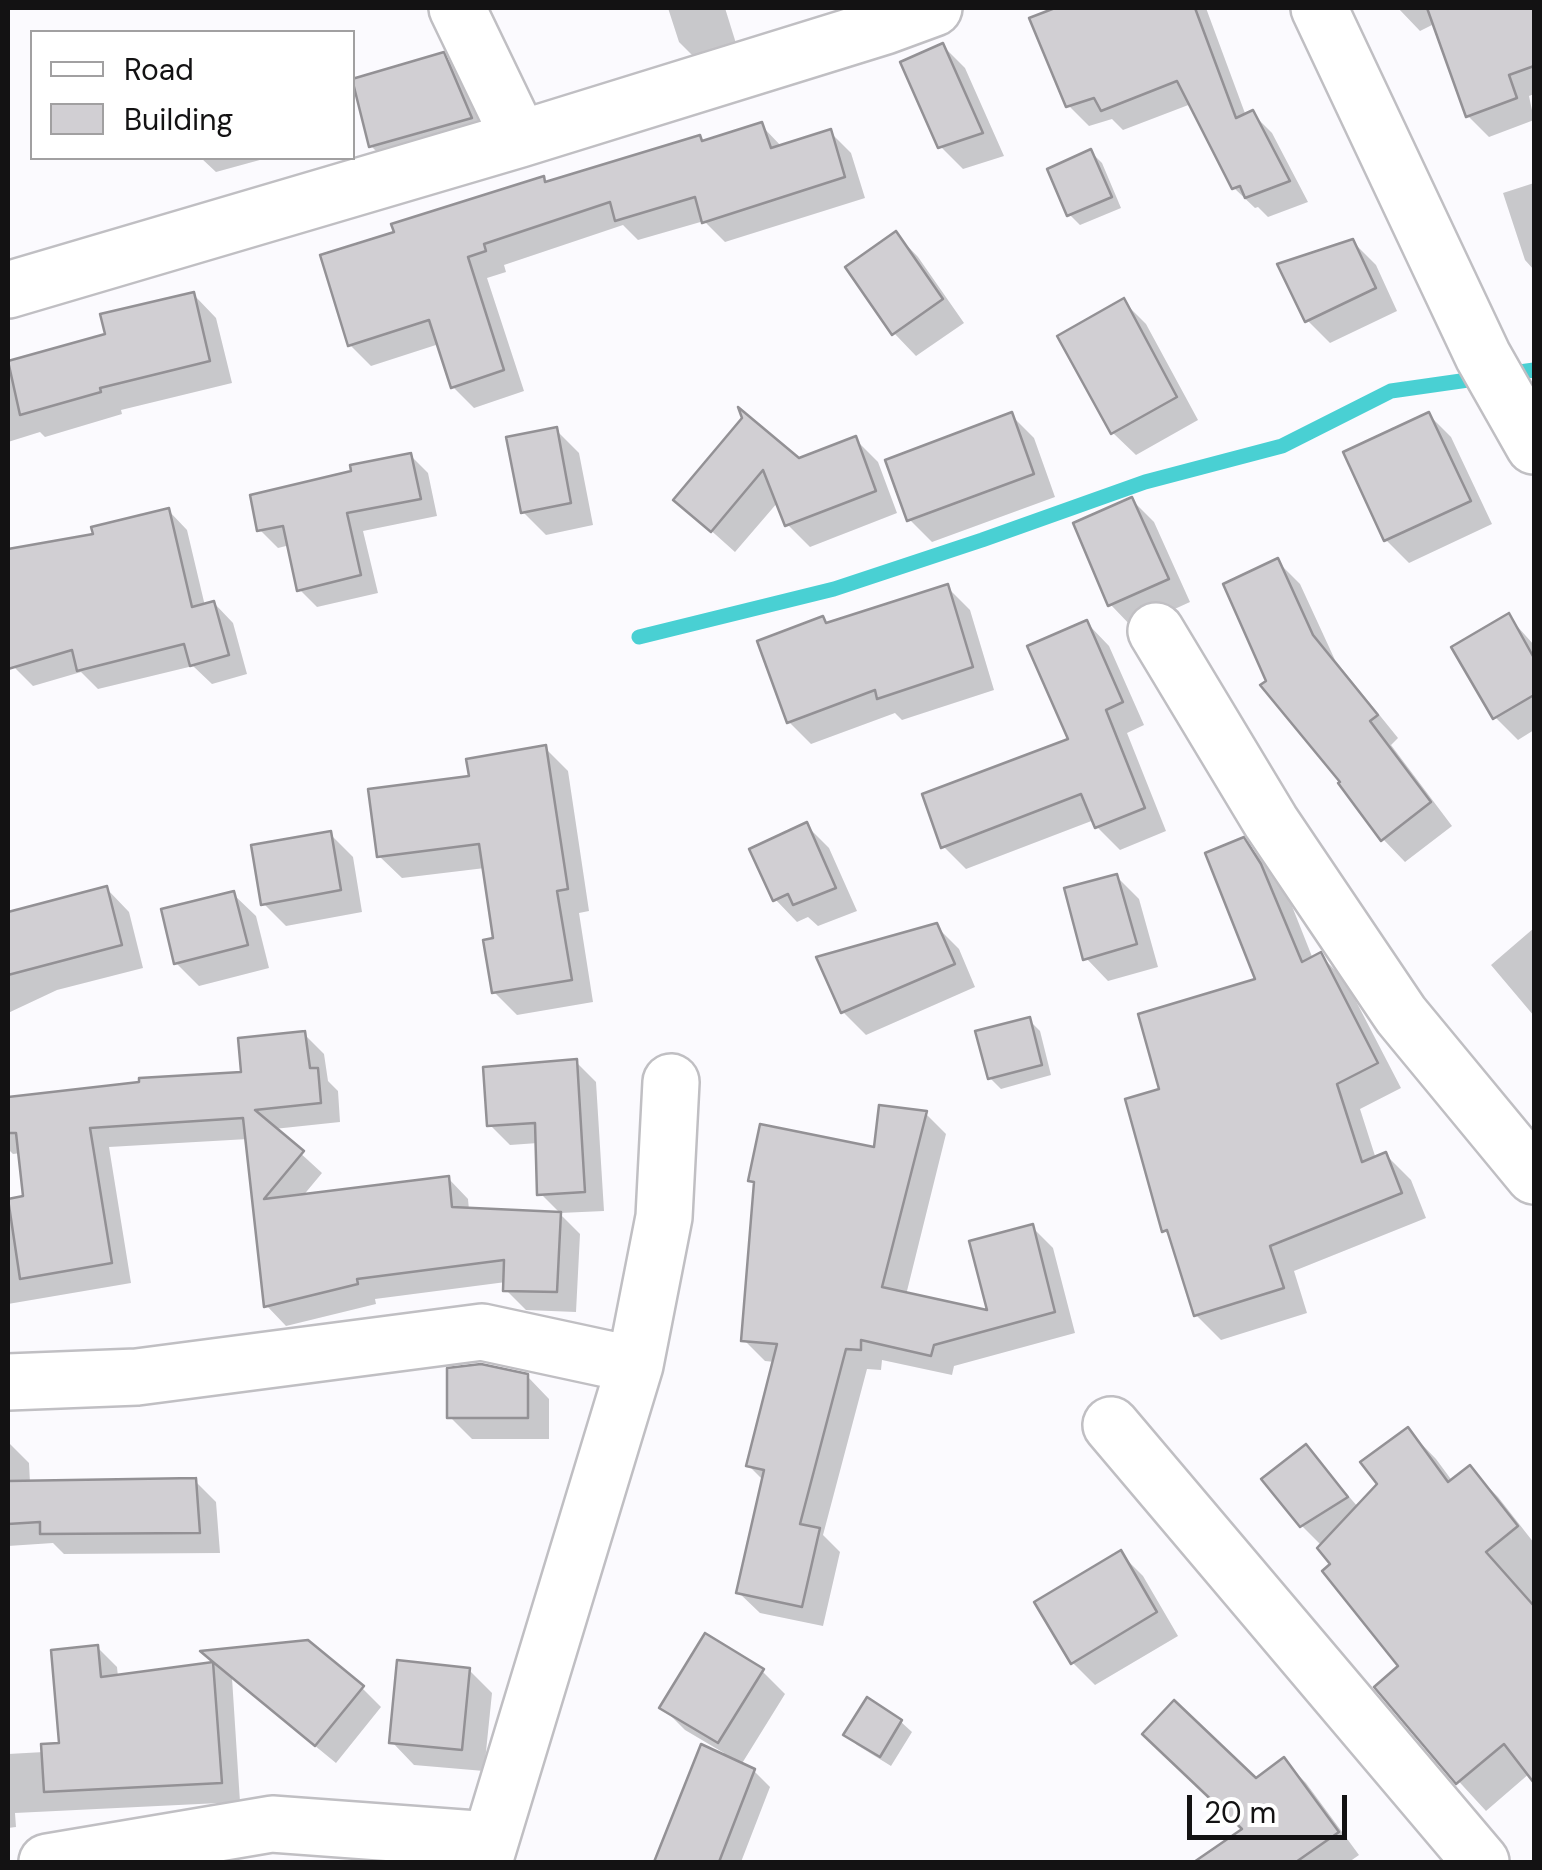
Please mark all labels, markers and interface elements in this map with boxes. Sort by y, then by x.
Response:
legend [30,30,355,160]
text: Road [124,50,194,89]
text: Building [124,100,233,139]
scale bar [1192,1775,1352,1837]
text: 20 m [1204,1793,1276,1832]

